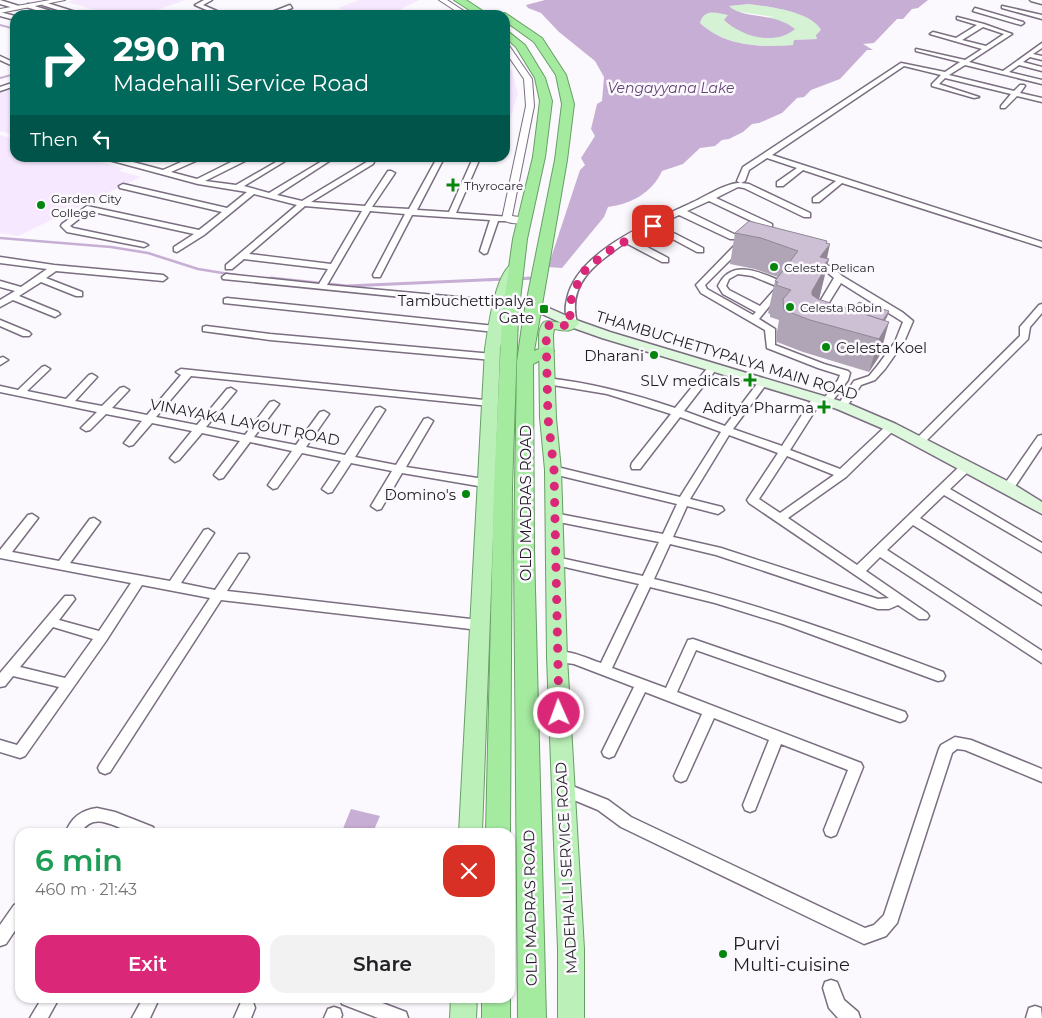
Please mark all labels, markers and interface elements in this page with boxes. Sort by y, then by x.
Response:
text: 290 m [113,27,226,70]
icon: right [30,30,95,95]
text: Madehalli Service Road [113,70,369,97]
water label: Vengayyana Lake [607,79,735,97]
icon: left [88,125,116,153]
text: Then [30,128,78,151]
marker: Thyrocare [446,178,460,192]
place label: Thyrocare [464,178,523,193]
place label: Garden City College [51,191,122,220]
marker: Garden City College [35,199,47,211]
pin [632,205,674,247]
icon: arrive [639,212,667,240]
place label: Celesta Pelican [784,260,875,275]
marker: Celesta Pelican [768,261,780,273]
place label: Tambuchettipalya Gate [398,291,534,327]
place label: Celesta Robin [800,300,882,315]
marker: Celesta Robin [784,301,796,313]
marker: Tambuchettipalya Gate [538,303,550,315]
street label: THAMBUCHETTYPALYA MAIN ROAD [594,306,860,404]
place label: Celesta Koel [836,338,927,357]
marker: Celesta Koel [820,341,832,353]
place label: Dharani [584,346,644,365]
marker: Dharani [648,349,660,361]
place label: SLV medicals [641,371,740,390]
marker: SLV medicals [744,374,756,386]
street label: VINAYAKA LAYOUT ROAD [149,394,341,450]
place label: Aditya Pharma [703,398,814,417]
marker: Aditya Pharma [818,401,830,413]
street label: OLD MADRAS ROAD [516,425,535,581]
place label: Domino's [385,485,456,504]
marker: Domino's [460,488,472,500]
position arrow [532,686,584,738]
street label: MADEHALLI SERVICE ROAD [551,761,581,975]
street label: OLD MADRAS ROAD [519,830,541,986]
text: 6 min [35,842,123,879]
button: close [443,845,495,897]
text: 460 m · 21:43 [35,880,137,899]
place label: Purvi Multi-cuisine [733,933,850,976]
button: Exit [35,935,260,993]
button: Share [270,935,495,993]
marker: Purvi Multi-cuisine [717,948,729,960]

